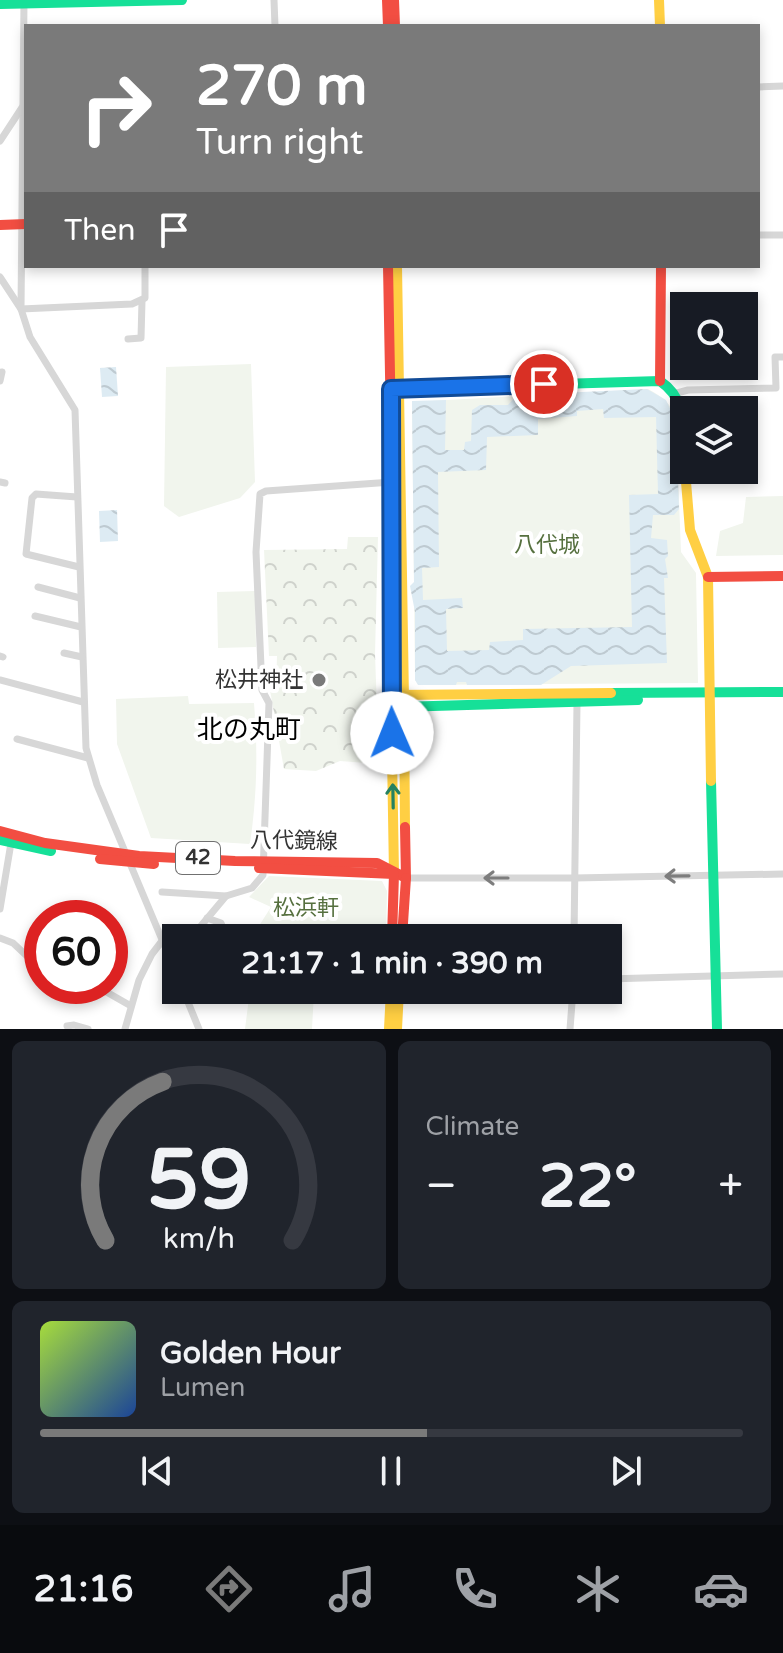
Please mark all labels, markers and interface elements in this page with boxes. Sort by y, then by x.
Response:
text: 270 m [196,53,367,120]
icon: right [64,56,168,160]
text: Turn right [196,121,363,164]
icon: arrive [152,208,196,252]
text: Then [64,212,136,249]
map controls [670,292,758,484]
button: search [670,292,758,380]
pin [510,350,578,418]
icon: arrive [522,362,566,406]
button: layers [670,396,758,484]
park label: 八代城 [514,532,580,558]
place label: 松井神社 [215,667,303,693]
marker: 松井神社 [310,671,328,689]
position arrow [350,691,434,775]
district label: 北の丸町 [197,714,301,745]
one-way arrow [386,783,401,810]
street label: 八代鏡線 [250,827,338,855]
road number: 42 [176,842,220,874]
one-way arrow [664,868,691,884]
one-way arrow [483,870,510,886]
park label: 松浜軒 [273,895,339,921]
speed limit sign: 60 [24,900,128,1004]
text: 21:17 · 1 min · 390 m [241,945,543,982]
text: Climate [426,1111,519,1142]
text: 59 [147,1131,251,1231]
text: 22° [539,1151,637,1223]
text: − [426,1160,457,1213]
text: + [718,1160,743,1213]
text: km/h [163,1222,235,1256]
text: Golden Hour [160,1335,341,1372]
text: Lumen [160,1372,245,1403]
icon: previous [135,1449,179,1493]
icon: pause [369,1449,413,1493]
icon: next [604,1449,648,1493]
icon: directions [201,1561,257,1617]
icon: music [324,1561,380,1617]
icon: phone [447,1561,503,1617]
icon: climate [570,1561,626,1617]
icon: car [693,1561,749,1617]
text: 21:16 [34,1568,133,1611]

